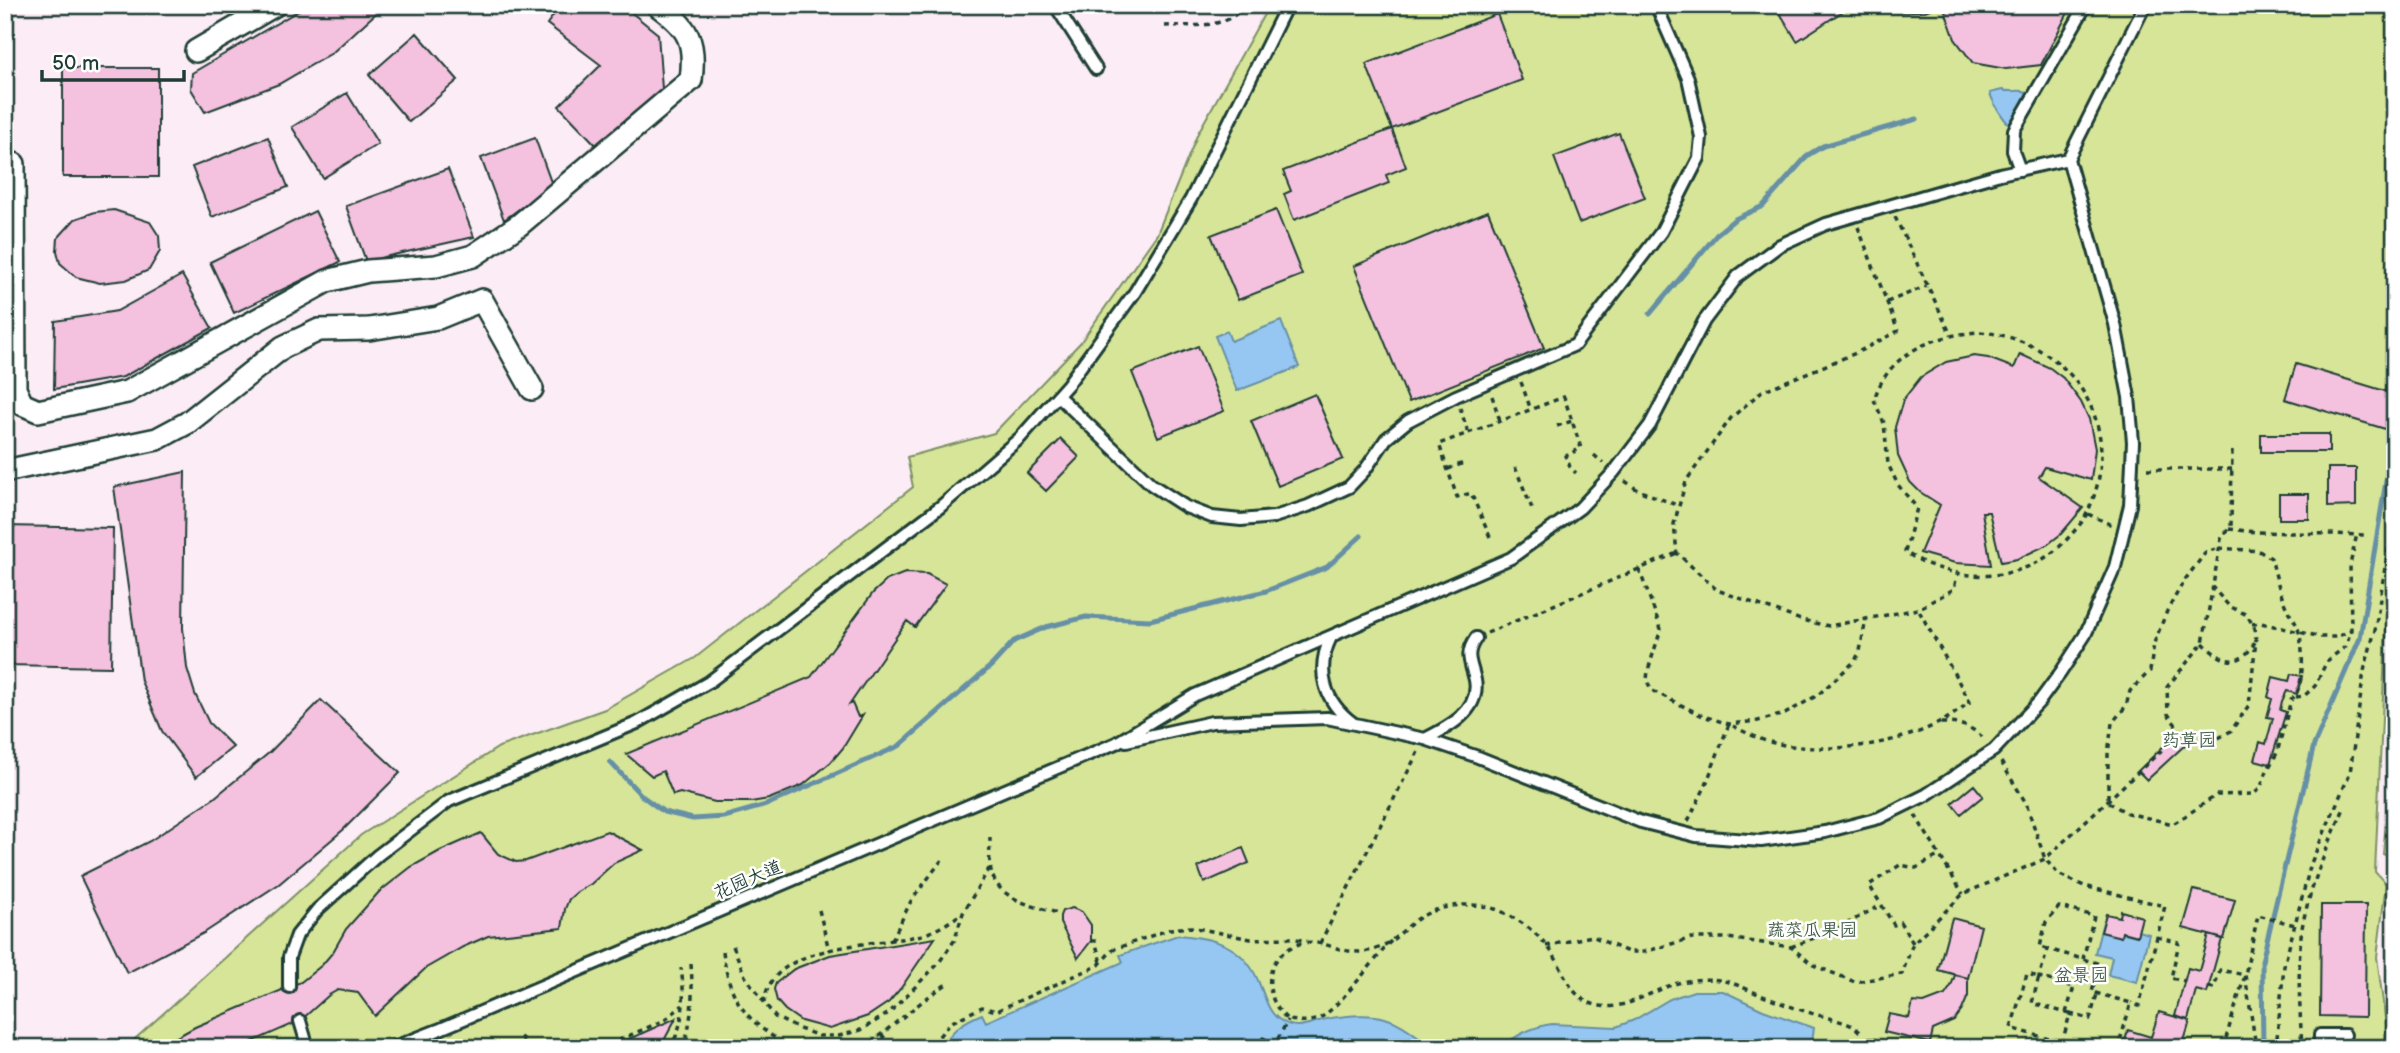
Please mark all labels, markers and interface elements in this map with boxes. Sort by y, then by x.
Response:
scale bar [42,38,184,82]
text: 50 m [52,51,99,76]
park label: 药草园 [2162,730,2216,751]
street label: 花园大道 [711,856,785,904]
park label: 蔬菜瓜果园 [1767,920,1857,941]
park label: 盆景园 [2054,965,2108,986]

